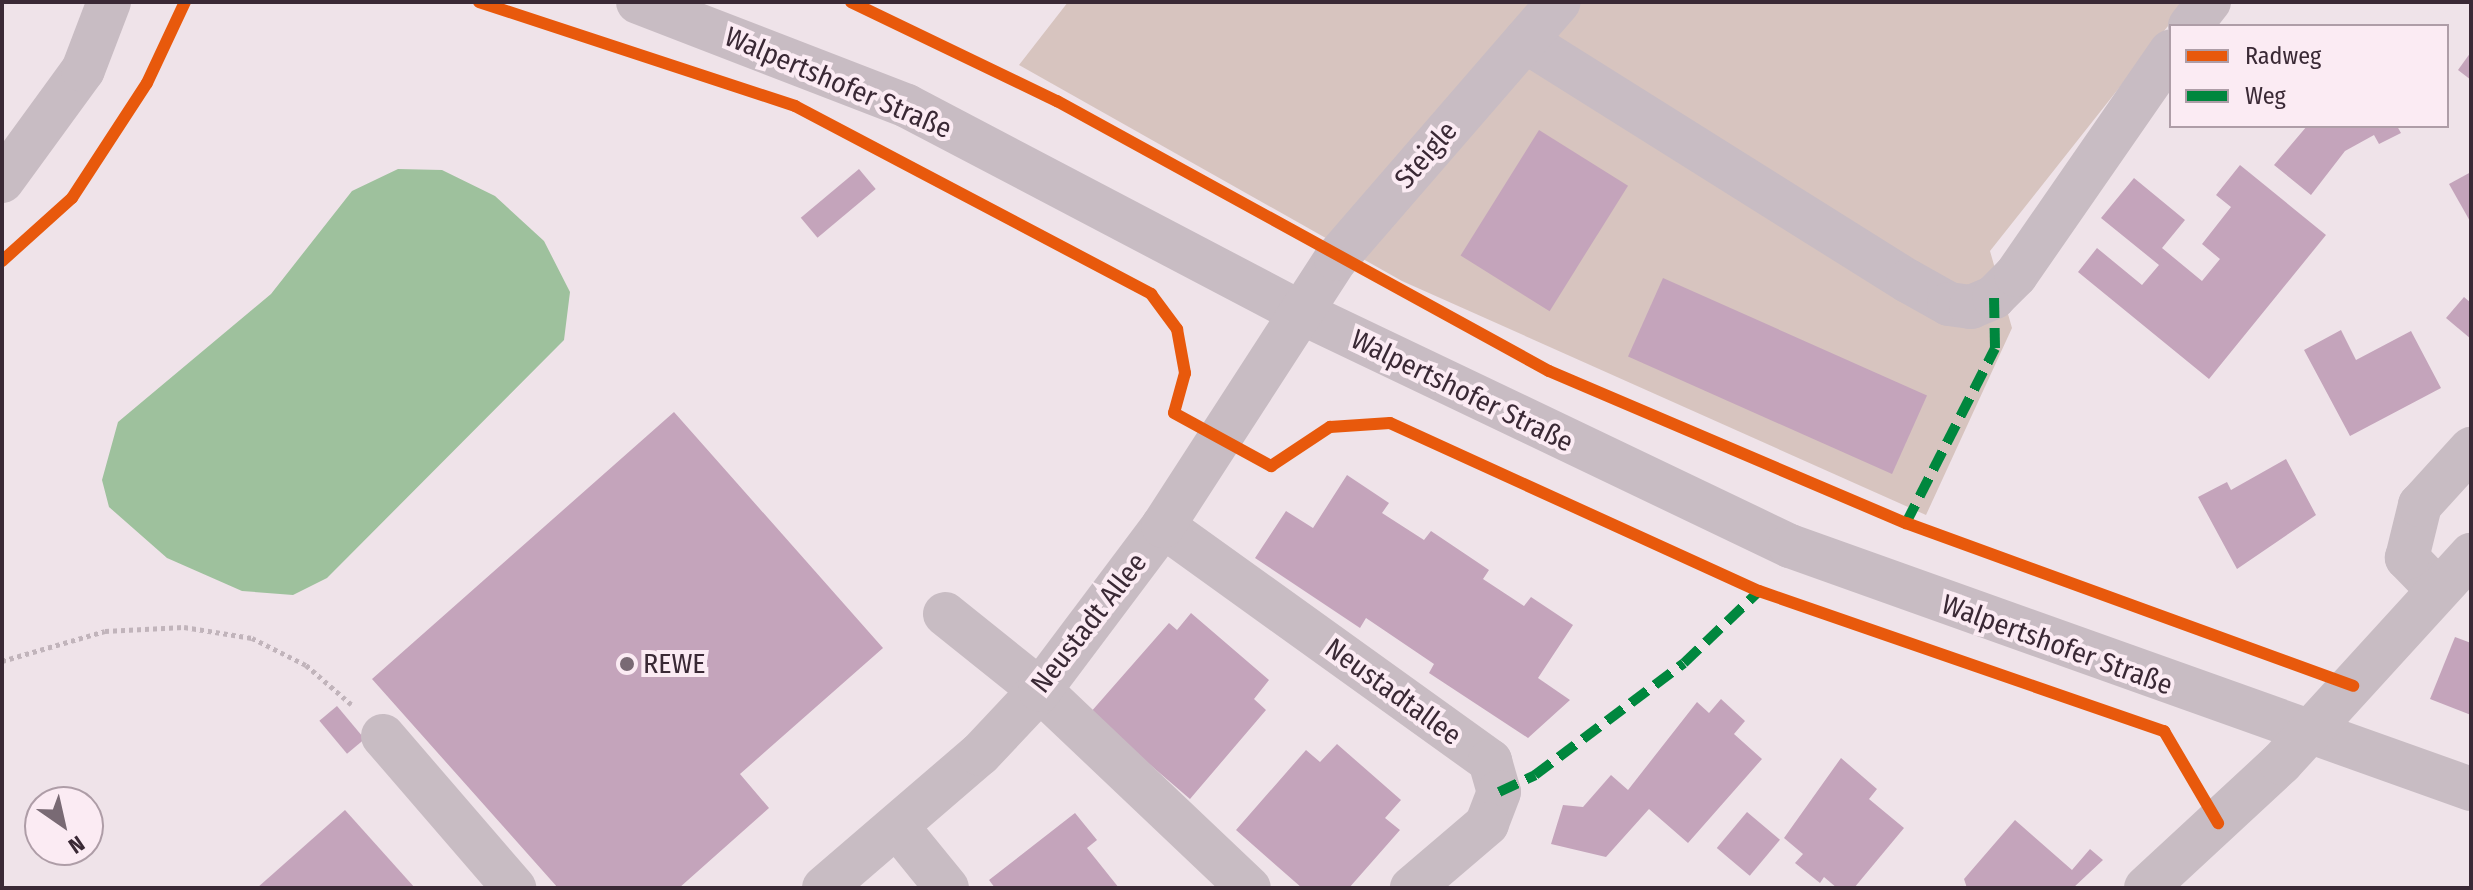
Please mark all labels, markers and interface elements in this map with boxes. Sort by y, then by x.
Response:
street label: Walpertshofer Straße [720,20,956,146]
legend [2169,24,2449,128]
text: Radweg [2245,42,2321,70]
text: Weg [2245,82,2286,110]
street label: Steigle [1388,115,1464,195]
street label: Walpertshofer Straße [1345,323,1579,459]
street label: Neustadt Allee [1024,547,1154,699]
street label: Walpertshofer Straße [1937,588,2177,702]
street label: Neustadtallee [1318,631,1468,753]
place label: REWE [643,647,705,681]
marker: REWE [618,655,636,673]
north arrow [24,786,104,866]
text: N [64,830,90,860]

